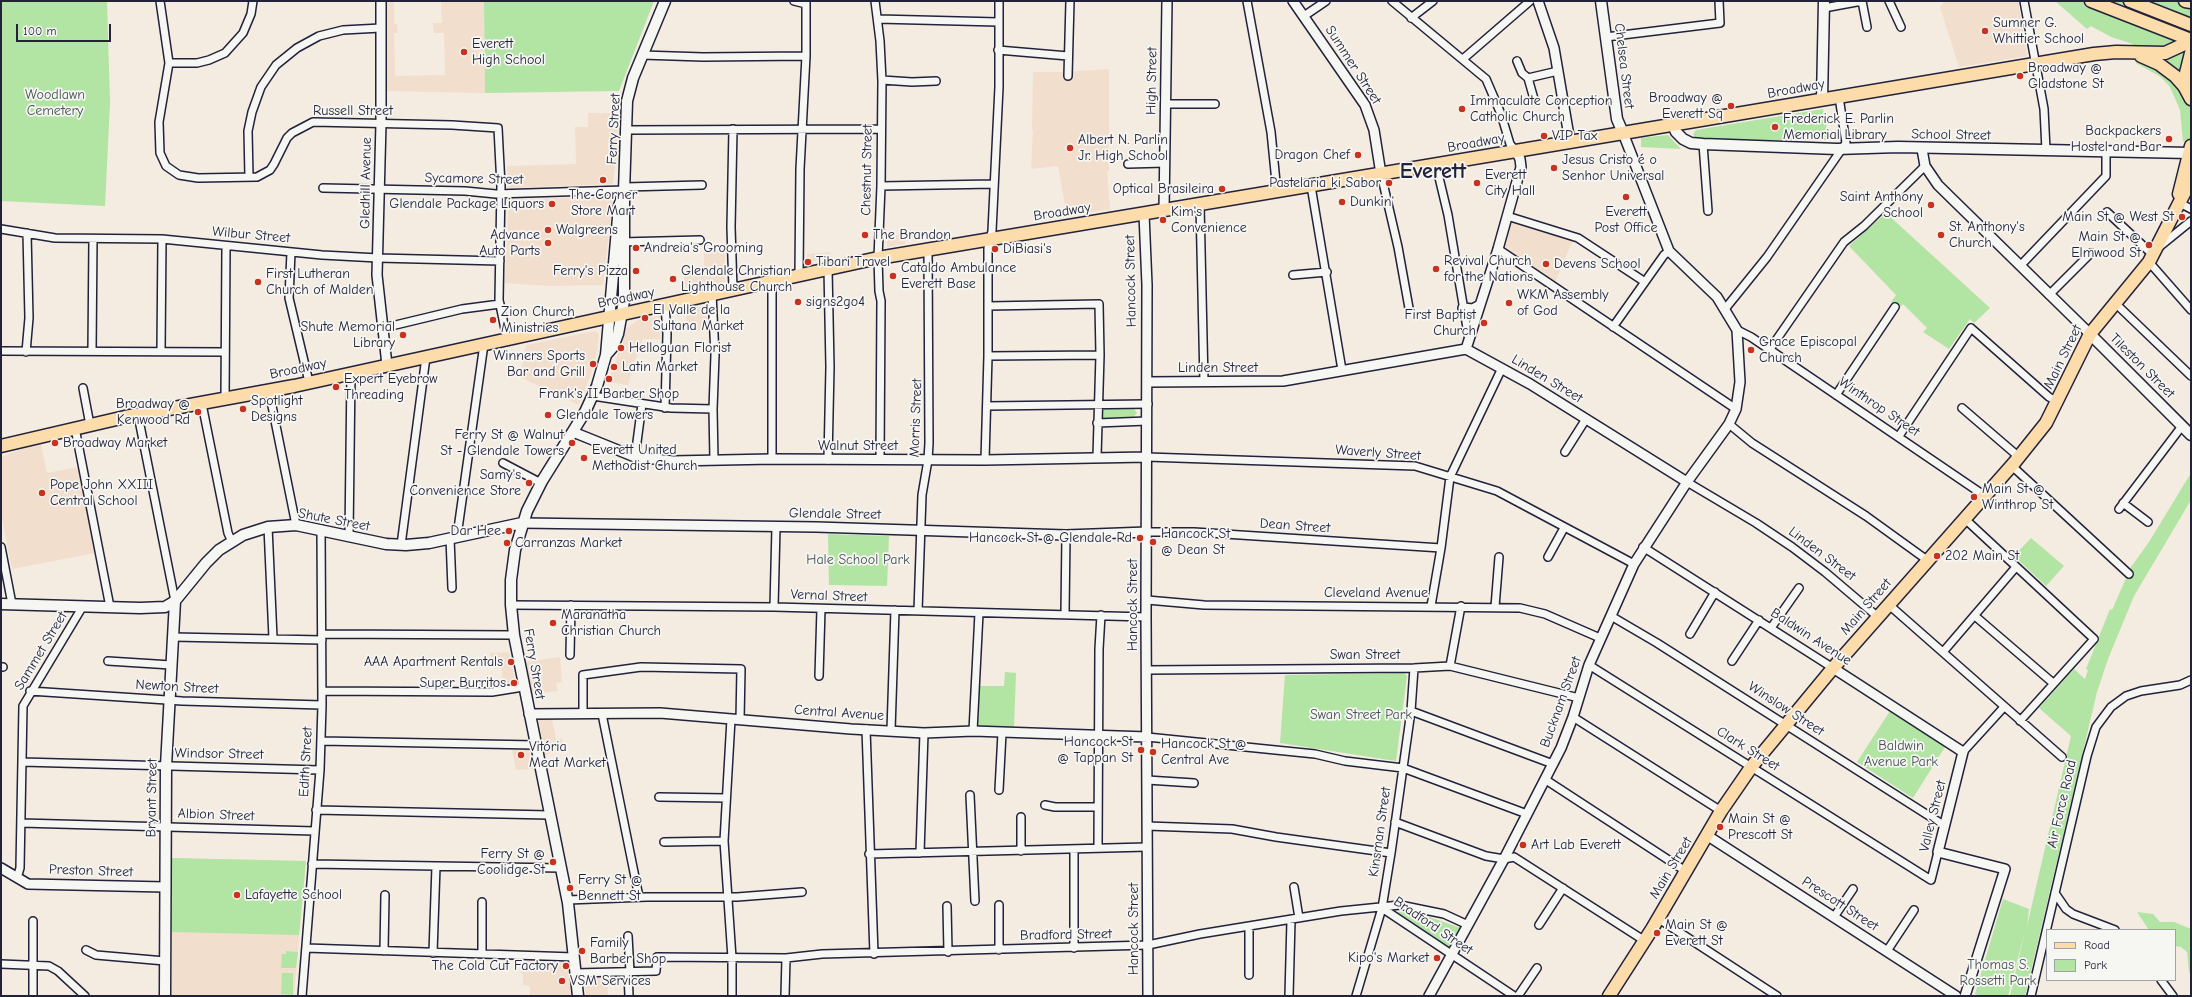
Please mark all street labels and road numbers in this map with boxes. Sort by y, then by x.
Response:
street label: Chelsea Street [1610,22,1638,110]
street label: Summer Street [1321,23,1385,107]
street label: High Street [1143,47,1161,115]
street label: Broadway [1766,76,1826,102]
street label: Ferry Street [604,93,624,165]
street label: Russell Street [313,103,393,119]
street label: Chestnut Street [858,124,876,216]
street label: School Street [1911,126,1991,144]
street label: Broadway [1446,130,1506,156]
street label: Gledhill Avenue [357,137,375,229]
street label: Sycamore Street [424,170,524,188]
street label: Broadway [1032,199,1092,225]
street label: Wilbur Street [211,223,291,247]
street label: Hancock Street [1122,235,1140,327]
street label: Broadway [596,284,656,312]
street label: Main Street [2040,322,2086,392]
street label: Tileston Street [2106,330,2178,402]
street label: Linden Street [1508,351,1586,407]
street label: Broadway [268,355,328,383]
street label: Linden Street [1178,360,1258,376]
street label: Winthrop Street [1835,374,1923,440]
street label: Morris Street [906,378,926,458]
street label: Walnut Street [818,438,898,454]
street label: Waverly Street [1335,442,1421,464]
street label: Shute Street [297,505,371,535]
street label: Glendale Street [789,505,881,523]
street label: Dean Street [1259,515,1331,537]
street label: Linden Street [1785,523,1859,585]
street label: Hancock Street [1125,559,1141,651]
street label: Main Street [1837,575,1895,639]
street label: Cleveland Avenue [1324,585,1428,601]
street label: Vernal Street [790,586,868,606]
street label: Baldwin Avenue [1767,605,1855,669]
street label: Sammet Street [11,609,71,693]
street label: Ferry Street [520,627,548,701]
street label: Swan Street [1330,647,1400,663]
street label: Bucknam Street [1537,654,1585,750]
street label: Newton Street [135,676,219,698]
street label: Winslow Street [1745,678,1827,740]
street label: Central Avenue [793,701,885,725]
street label: Clark Street [1713,723,1783,775]
street label: Edith Street [296,726,316,798]
street label: Windsor Street [174,745,264,763]
street label: Bryant Street [143,758,161,838]
street label: Air Force Road [2044,758,2080,850]
street label: Valley Street [1916,779,1950,853]
street label: Kinsman Street [1365,786,1395,878]
street label: Albion Street [177,805,255,825]
street label: Main Street [1646,834,1696,902]
street label: Preston Street [49,861,133,881]
street label: Prescott Street [1799,873,1881,935]
street label: Hancock Street [1126,883,1142,975]
street label: Bradford Street [1390,893,1476,959]
street label: Bradford Street [1020,926,1112,944]

